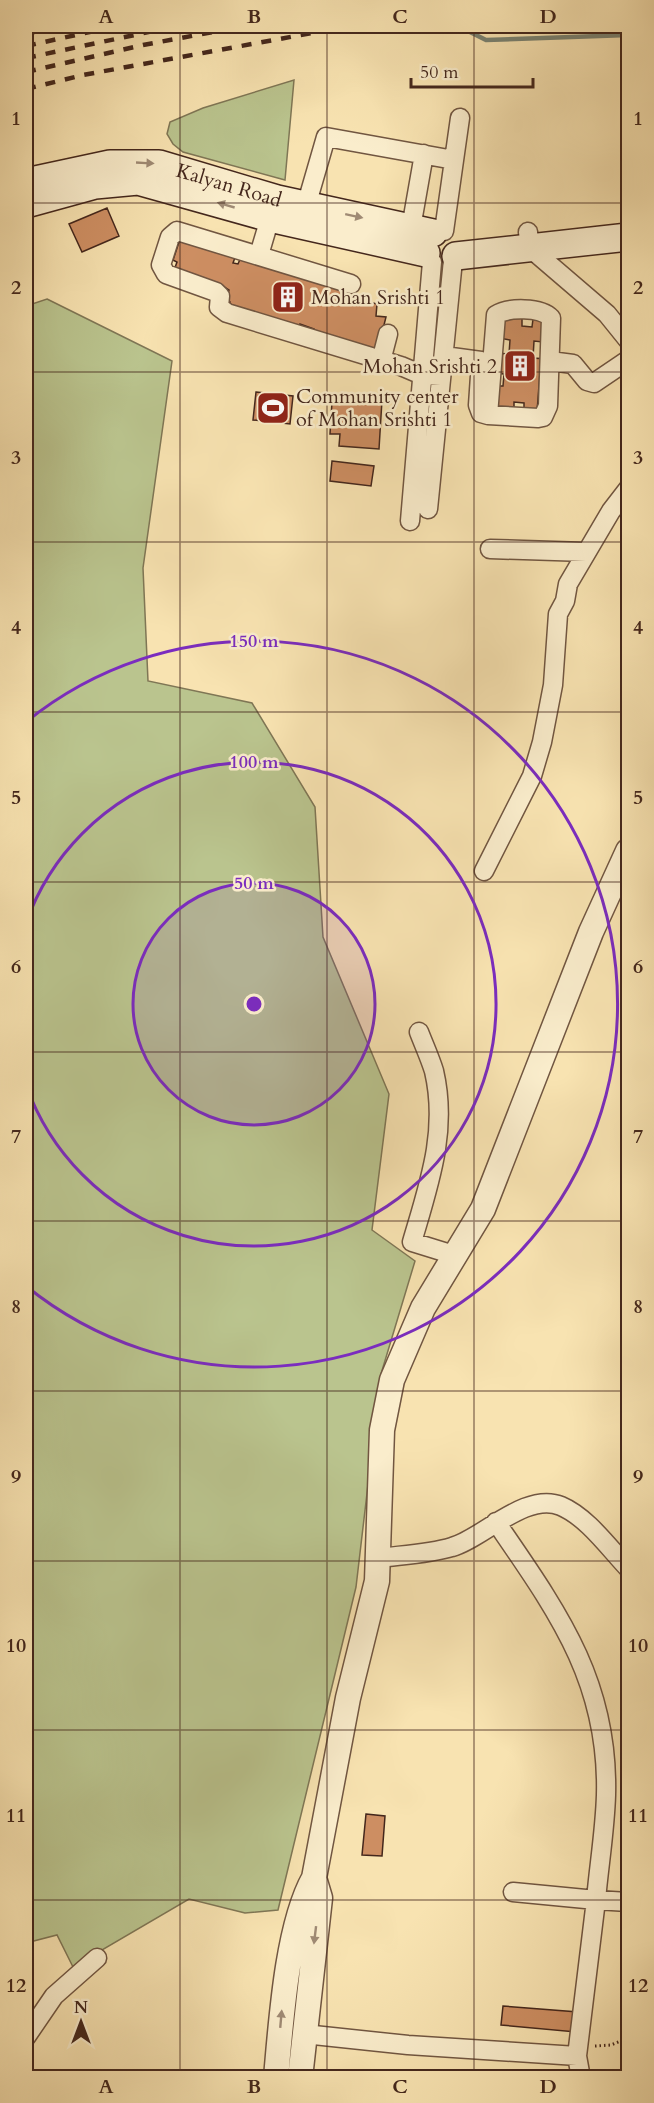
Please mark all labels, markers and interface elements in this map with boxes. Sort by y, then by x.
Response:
text: A [98,3,114,30]
text: B [247,3,261,30]
text: C [392,3,408,30]
text: D [539,3,557,30]
scale bar [411,51,532,89]
text: 50 m [420,60,459,85]
text: 1 [11,105,21,132]
text: 1 [633,105,643,132]
street label: Kalyan Road [173,157,285,214]
one-way arrow [135,159,154,168]
one-way arrow [217,200,235,209]
one-way arrow [345,212,364,221]
text: 2 [11,274,21,301]
text: 2 [633,274,643,301]
building icon: Mohan Srishti 1 [270,279,306,315]
place label: Mohan Srishti 1 [311,284,445,311]
building icon: Mohan Srishti 2 [502,348,538,384]
place label: Mohan Srishti 2 [363,353,497,380]
place label: Community center of Mohan Srishti 1 [296,383,459,433]
sports icon: Community center of Mohan Srishti 1 [255,390,291,426]
text: 3 [11,444,21,471]
text: 3 [633,444,643,471]
text: 4 [11,614,21,641]
text: 4 [633,614,643,641]
text: 150 m [229,629,279,654]
text: 100 m [229,750,279,775]
text: 5 [11,784,21,811]
text: 5 [633,784,643,811]
text: 50 m [234,871,274,896]
text: 6 [11,953,21,980]
text: 6 [633,953,643,980]
centre of rings [244,994,264,1014]
text: 7 [11,1123,21,1150]
text: 7 [633,1123,643,1150]
text: 8 [11,1293,21,1320]
text: 8 [633,1293,643,1320]
text: 9 [11,1463,21,1490]
text: 9 [633,1463,643,1490]
text: 10 [6,1632,26,1659]
text: 10 [628,1632,648,1659]
text: 11 [6,1802,26,1829]
text: 11 [628,1802,648,1829]
one-way arrow [311,1926,320,1945]
text: 12 [6,1972,26,1999]
text: 12 [628,1972,648,1999]
north arrow [51,1992,111,2052]
text: N [74,1997,88,2019]
one-way arrow [276,2010,286,2029]
text: A [98,2073,114,2100]
text: B [247,2073,261,2100]
text: C [392,2073,408,2100]
text: D [539,2073,557,2100]

